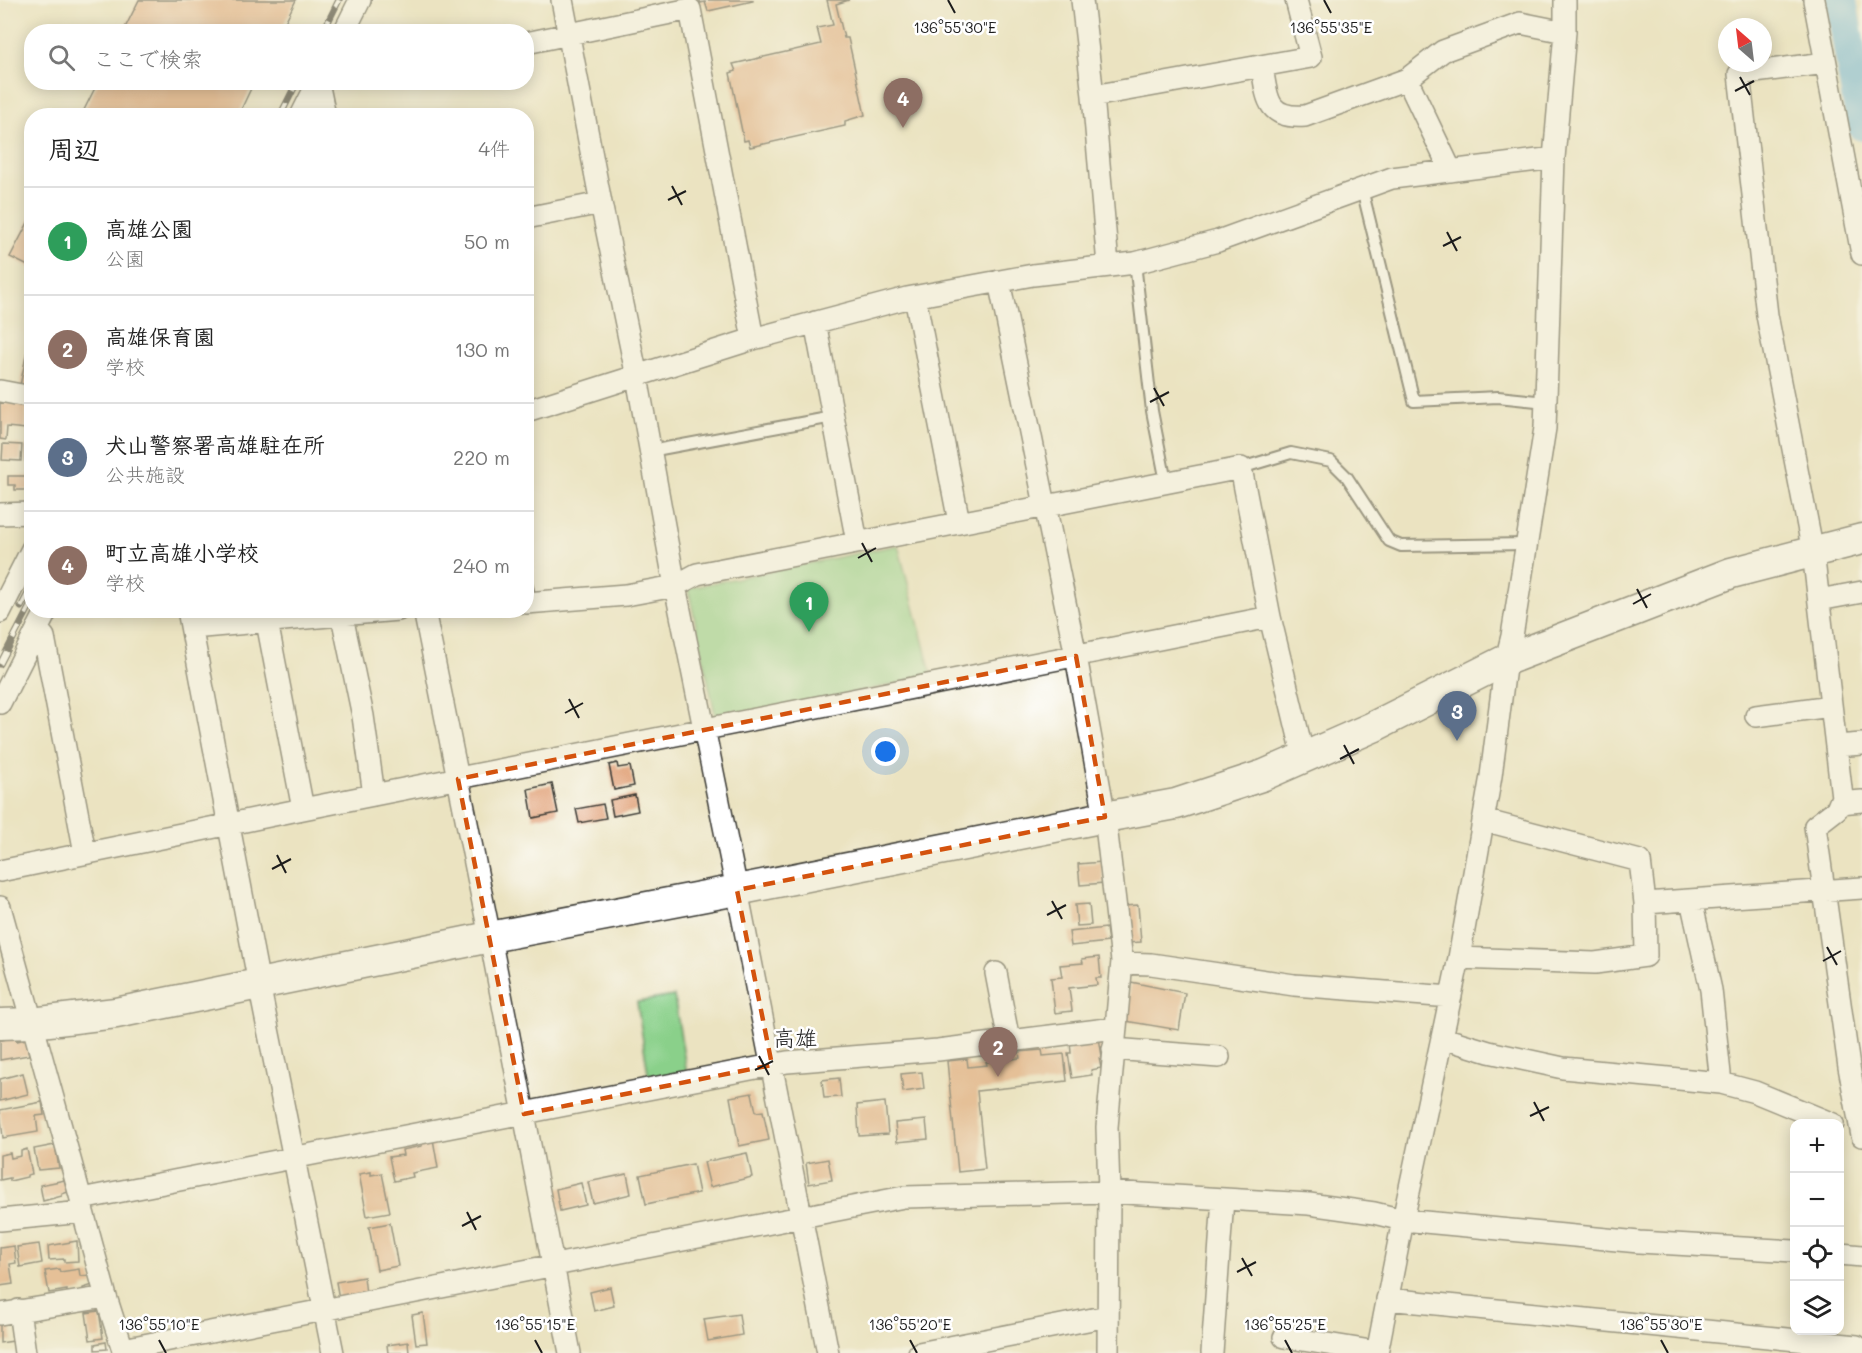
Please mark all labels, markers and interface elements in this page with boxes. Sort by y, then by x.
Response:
text: 136°55'30"E [913,17,997,37]
text: 136°55'35"E [1290,17,1373,37]
north arrow [1718,18,1772,72]
search box [24,24,534,90]
icon: search [45,41,78,74]
text: ここで検索 [93,44,203,73]
pin: 4 [884,78,922,128]
text: 周辺 [48,132,100,166]
text: 4件 [478,135,510,161]
text: 高雄公園 [105,214,193,243]
text: 1 [63,228,72,254]
text: 50 m [464,228,510,254]
text: 公園 [105,245,145,271]
text: 高雄保育園 [105,322,215,351]
text: 2 [62,336,73,362]
text: 130 m [455,336,510,362]
text: 学校 [105,353,145,379]
text: 犬山警察署高雄駐在所 [105,430,325,459]
text: 3 [62,444,74,470]
text: 220 m [453,444,510,470]
text: 公共施設 [105,461,185,487]
text: 町立高雄小学校 [105,538,259,567]
text: 4 [61,552,74,578]
text: 240 m [452,552,510,578]
text: 学校 [105,569,145,595]
pin: 1 [790,582,828,632]
pin: 3 [1438,692,1476,741]
your location [871,737,900,766]
district label: 高雄 [773,1023,817,1052]
pin: 2 [978,1028,1018,1077]
map controls [1790,1119,1844,1335]
button: + [1790,1119,1844,1173]
button: − [1790,1173,1844,1227]
button: locate [1790,1227,1844,1281]
button: layers [1790,1281,1844,1335]
text: 136°55'10"E [119,1314,200,1334]
text: 136°55'15"E [495,1314,576,1334]
text: 136°55'20"E [869,1314,952,1334]
text: 136°55'25"E [1244,1314,1326,1334]
text: 136°55'30"E [1619,1314,1703,1334]

